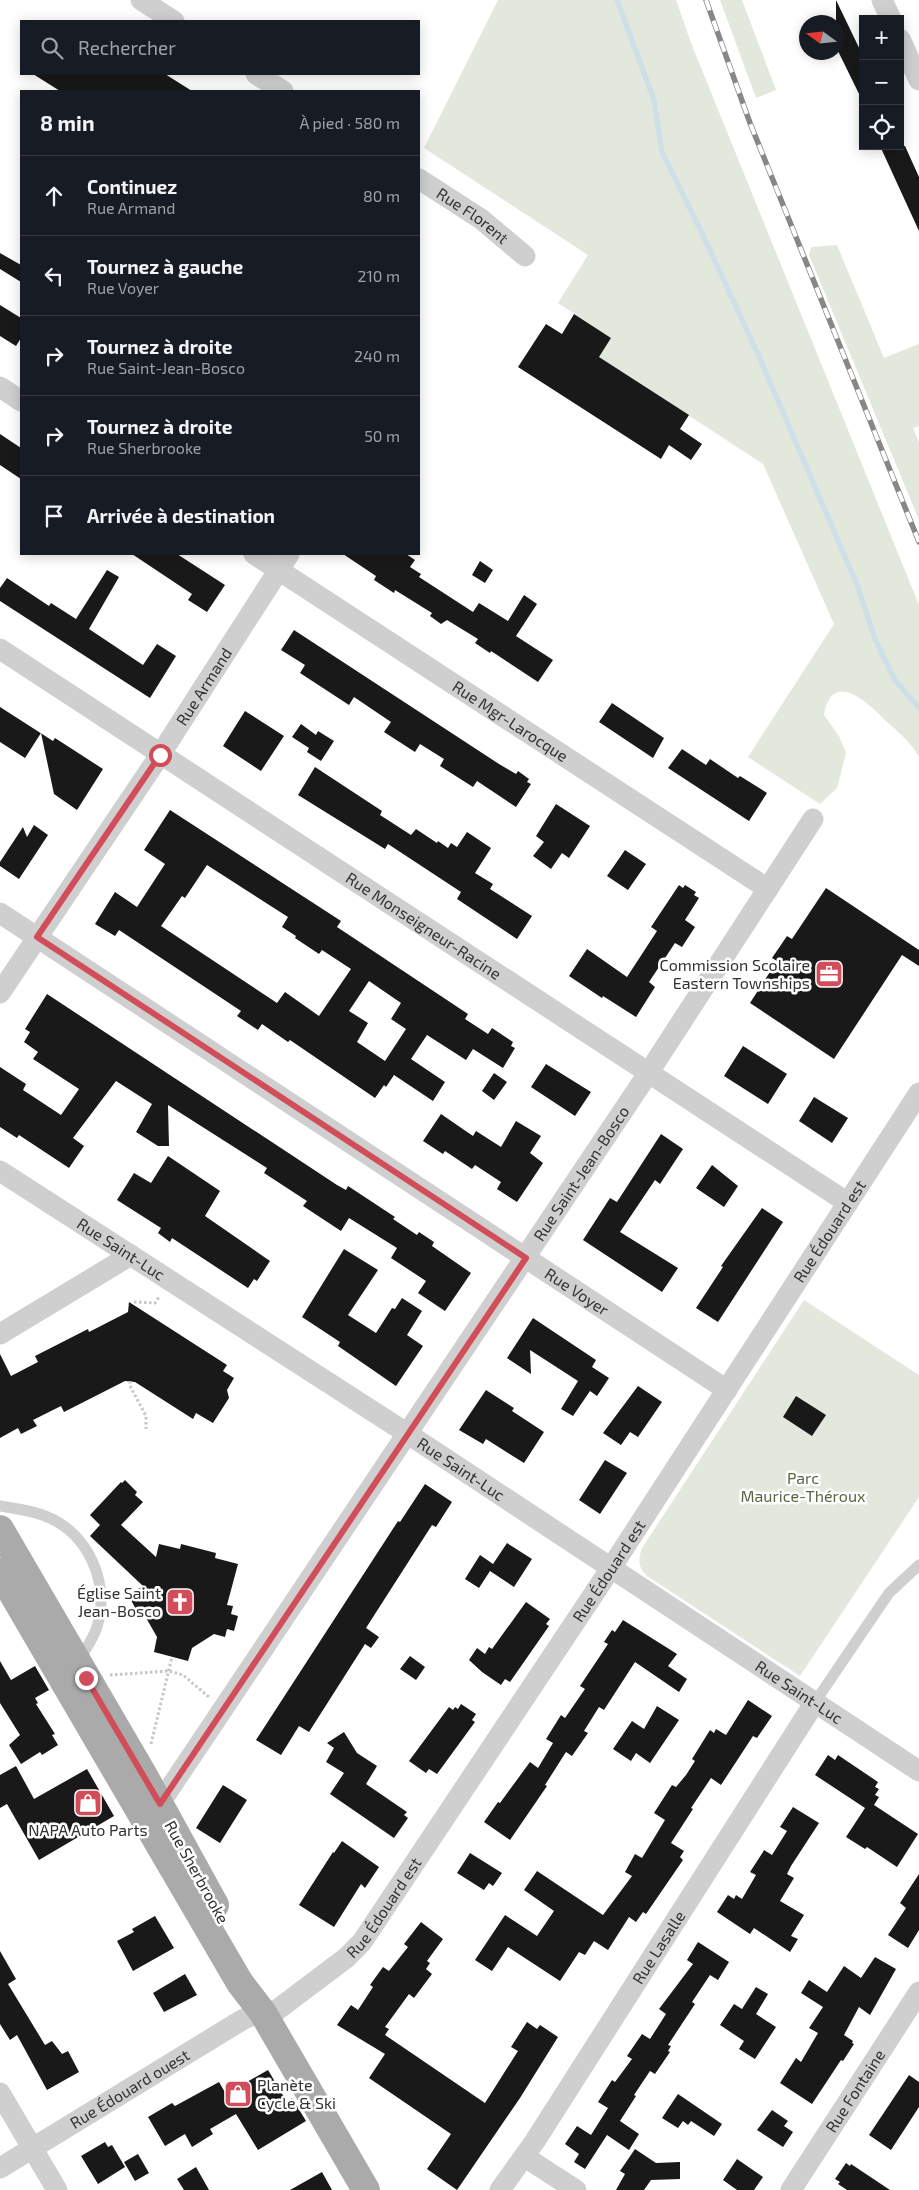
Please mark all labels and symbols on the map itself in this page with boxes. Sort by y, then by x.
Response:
north arrow [799,15,844,60]
street label: Rue Florent [433,183,513,247]
street label: Rue Armand [172,644,235,729]
street label: Rue Mgr-Larocque [449,676,572,765]
route start [149,744,172,767]
street label: Rue Monseigneur-Racine [343,868,505,983]
place label: Commission Scolaire Eastern Townships [660,955,810,992]
office icon: Commission Scolaire Eastern Townships [814,959,844,989]
street label: Rue Saint-Jean-Bosco [529,1102,633,1244]
street label: Rue Édouard est [789,1176,869,1286]
street label: Rue Saint-Luc [74,1213,169,1284]
street label: Rue Voyer [542,1263,613,1319]
street label: Rue Saint-Luc [414,1433,509,1504]
park label: Parc Maurice-Théroux [741,1468,866,1505]
street label: Rue Édouard est [568,1516,649,1625]
place label: Église Saint Jean-Bosco [77,1583,161,1620]
church icon: Église Saint Jean-Bosco [165,1587,195,1617]
street label: Rue Saint-Luc [752,1656,847,1727]
route end [75,1667,98,1690]
shop icon: NAPA Auto Parts [73,1788,103,1818]
street label: Rue Sherbrooke [161,1817,233,1926]
place label: NAPA Auto Parts [28,1820,148,1839]
street label: Rue Édouard est [342,1853,425,1961]
street label: Rue Lasalle [628,1907,689,1987]
street label: Rue Édouard ouest [66,2045,193,2132]
street label: Rue Fontaine [821,2046,888,2136]
place label: Planète Cycle & Ski [257,2075,336,2112]
shop icon: Planète Cycle & Ski [223,2079,253,2109]

